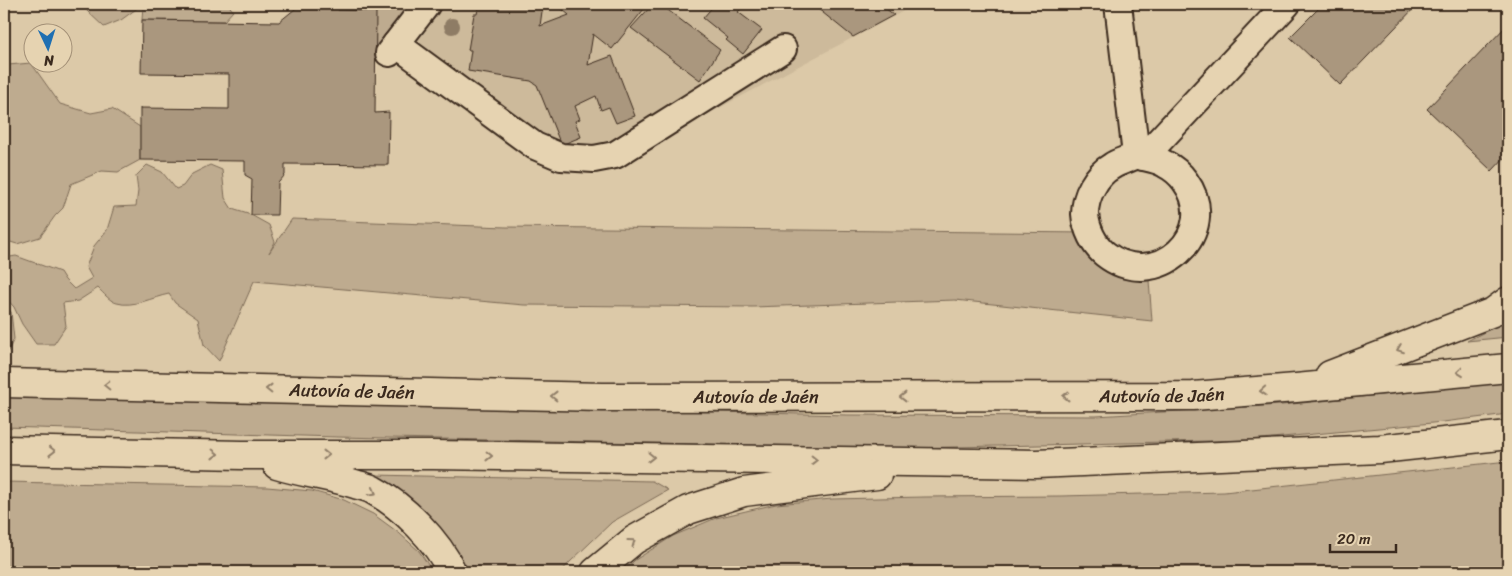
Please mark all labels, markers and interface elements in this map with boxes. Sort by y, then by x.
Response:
north arrow [22,22,72,72]
text: N [43,48,56,73]
one-way arrow [1396,343,1405,353]
one-way arrow [1455,366,1463,377]
street label: Autovía de Jaén [288,374,415,409]
street label: Autovía de Jaén [1098,378,1226,412]
one-way arrow [102,380,110,390]
street label: Autovía de Jaén [692,381,819,413]
one-way arrow [265,384,272,394]
one-way arrow [1259,385,1267,396]
one-way arrow [550,391,558,401]
one-way arrow [1062,391,1070,401]
one-way arrow [899,392,907,402]
one-way arrow [49,445,57,456]
one-way arrow [212,449,219,459]
one-way arrow [322,450,330,460]
one-way arrow [485,450,493,461]
one-way arrow [647,452,655,463]
one-way arrow [810,455,818,465]
one-way arrow [368,486,377,496]
scale bar [1330,521,1396,553]
text: 20 m [1337,526,1371,552]
one-way arrow [626,539,635,547]

